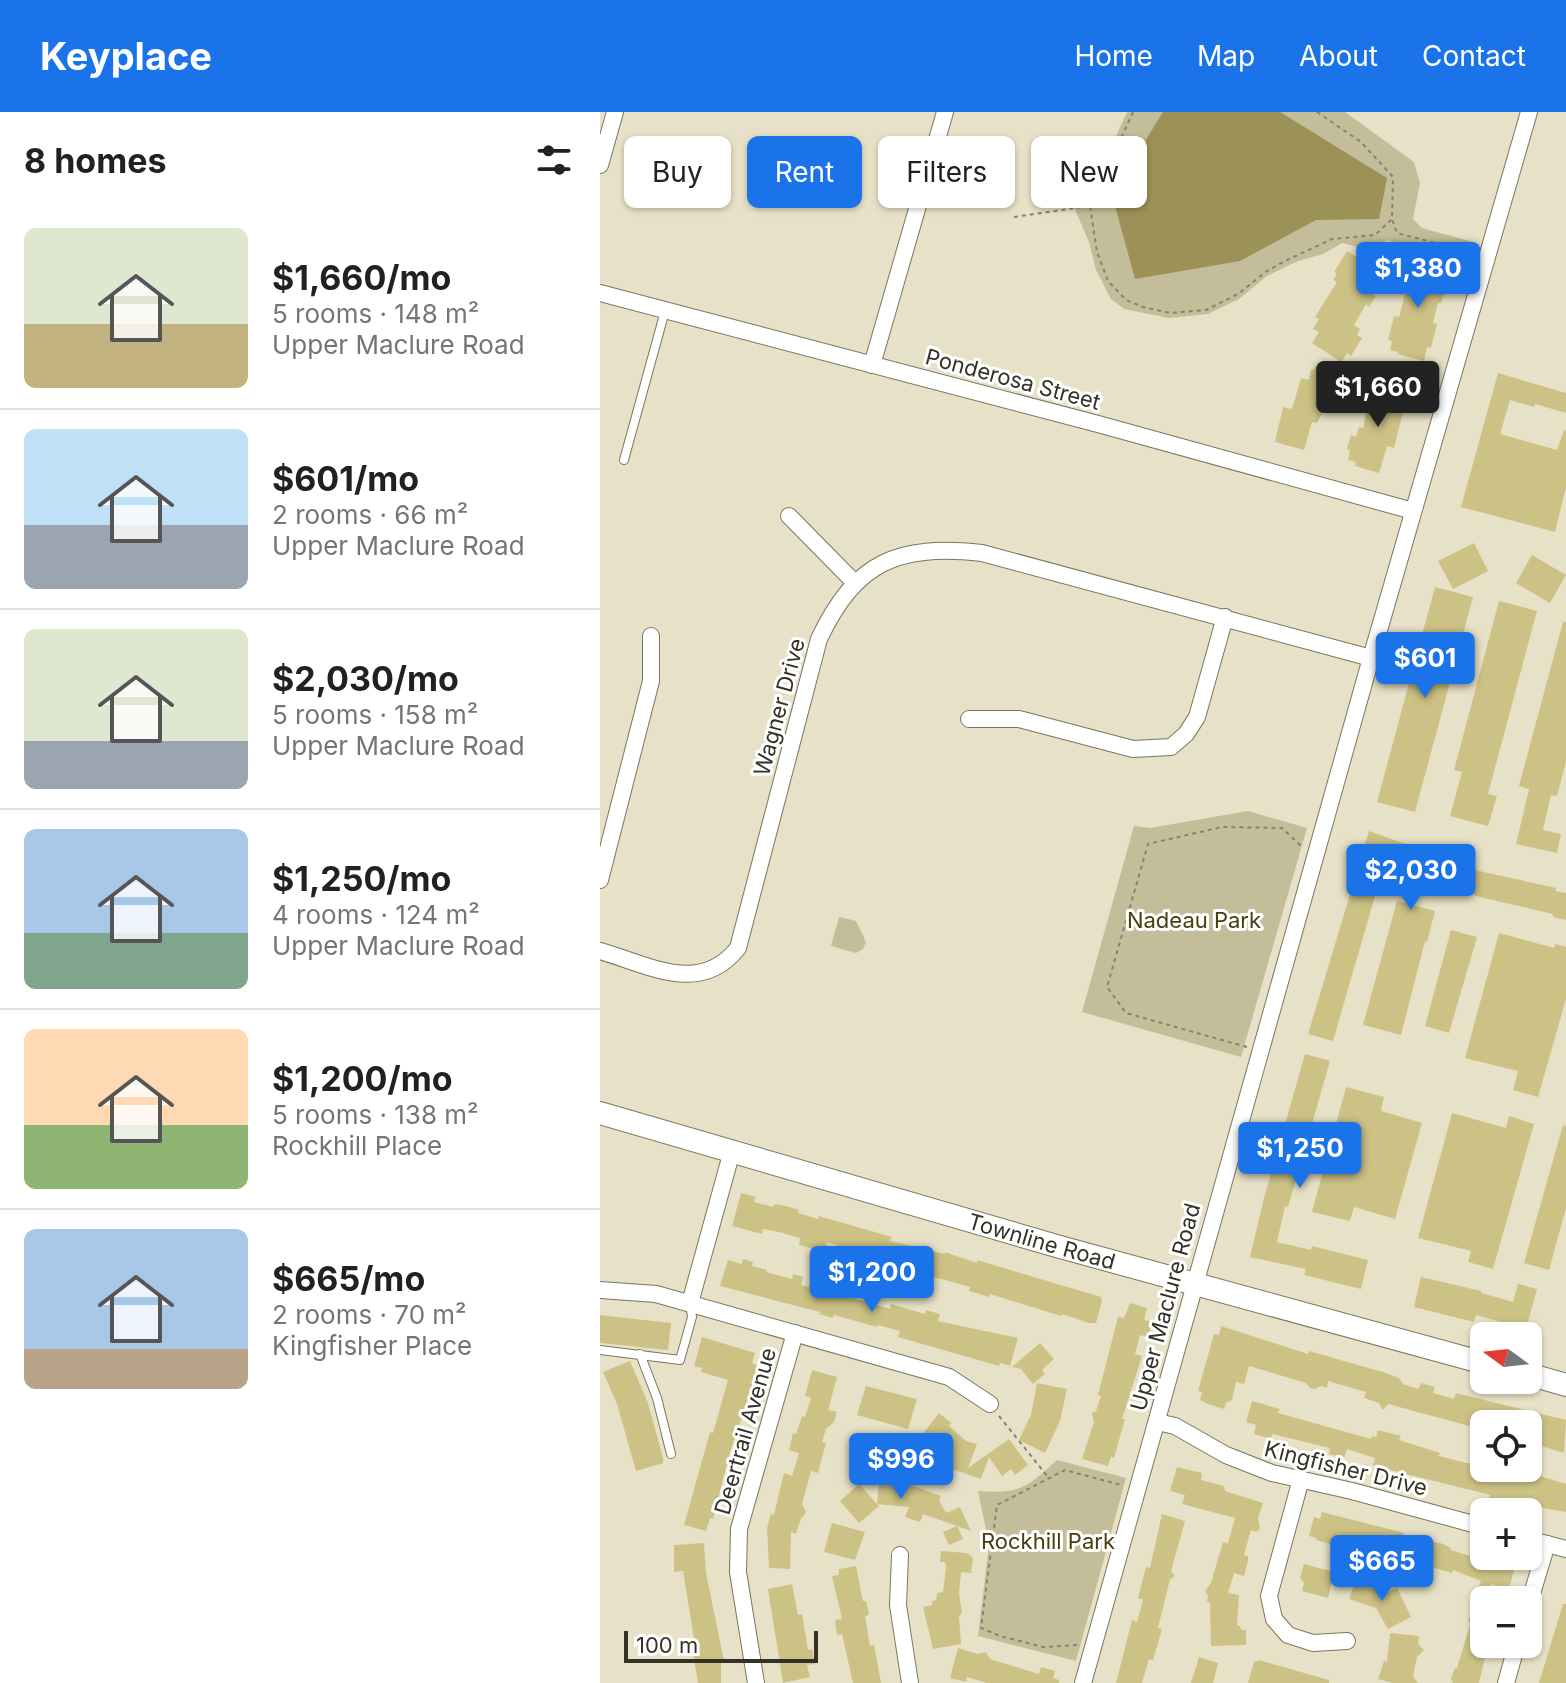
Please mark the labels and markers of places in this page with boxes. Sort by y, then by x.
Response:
pin: $1,380 [1353,242,1483,310]
pin: $1,660 [1313,361,1443,429]
pin: $601 [1378,632,1472,700]
pin: $2,030 [1346,844,1476,912]
pin: $1,250 [1235,1122,1365,1190]
pin: $1,200 [807,1246,937,1314]
pin: $996 [854,1433,948,1501]
pin: $665 [1335,1535,1429,1603]

